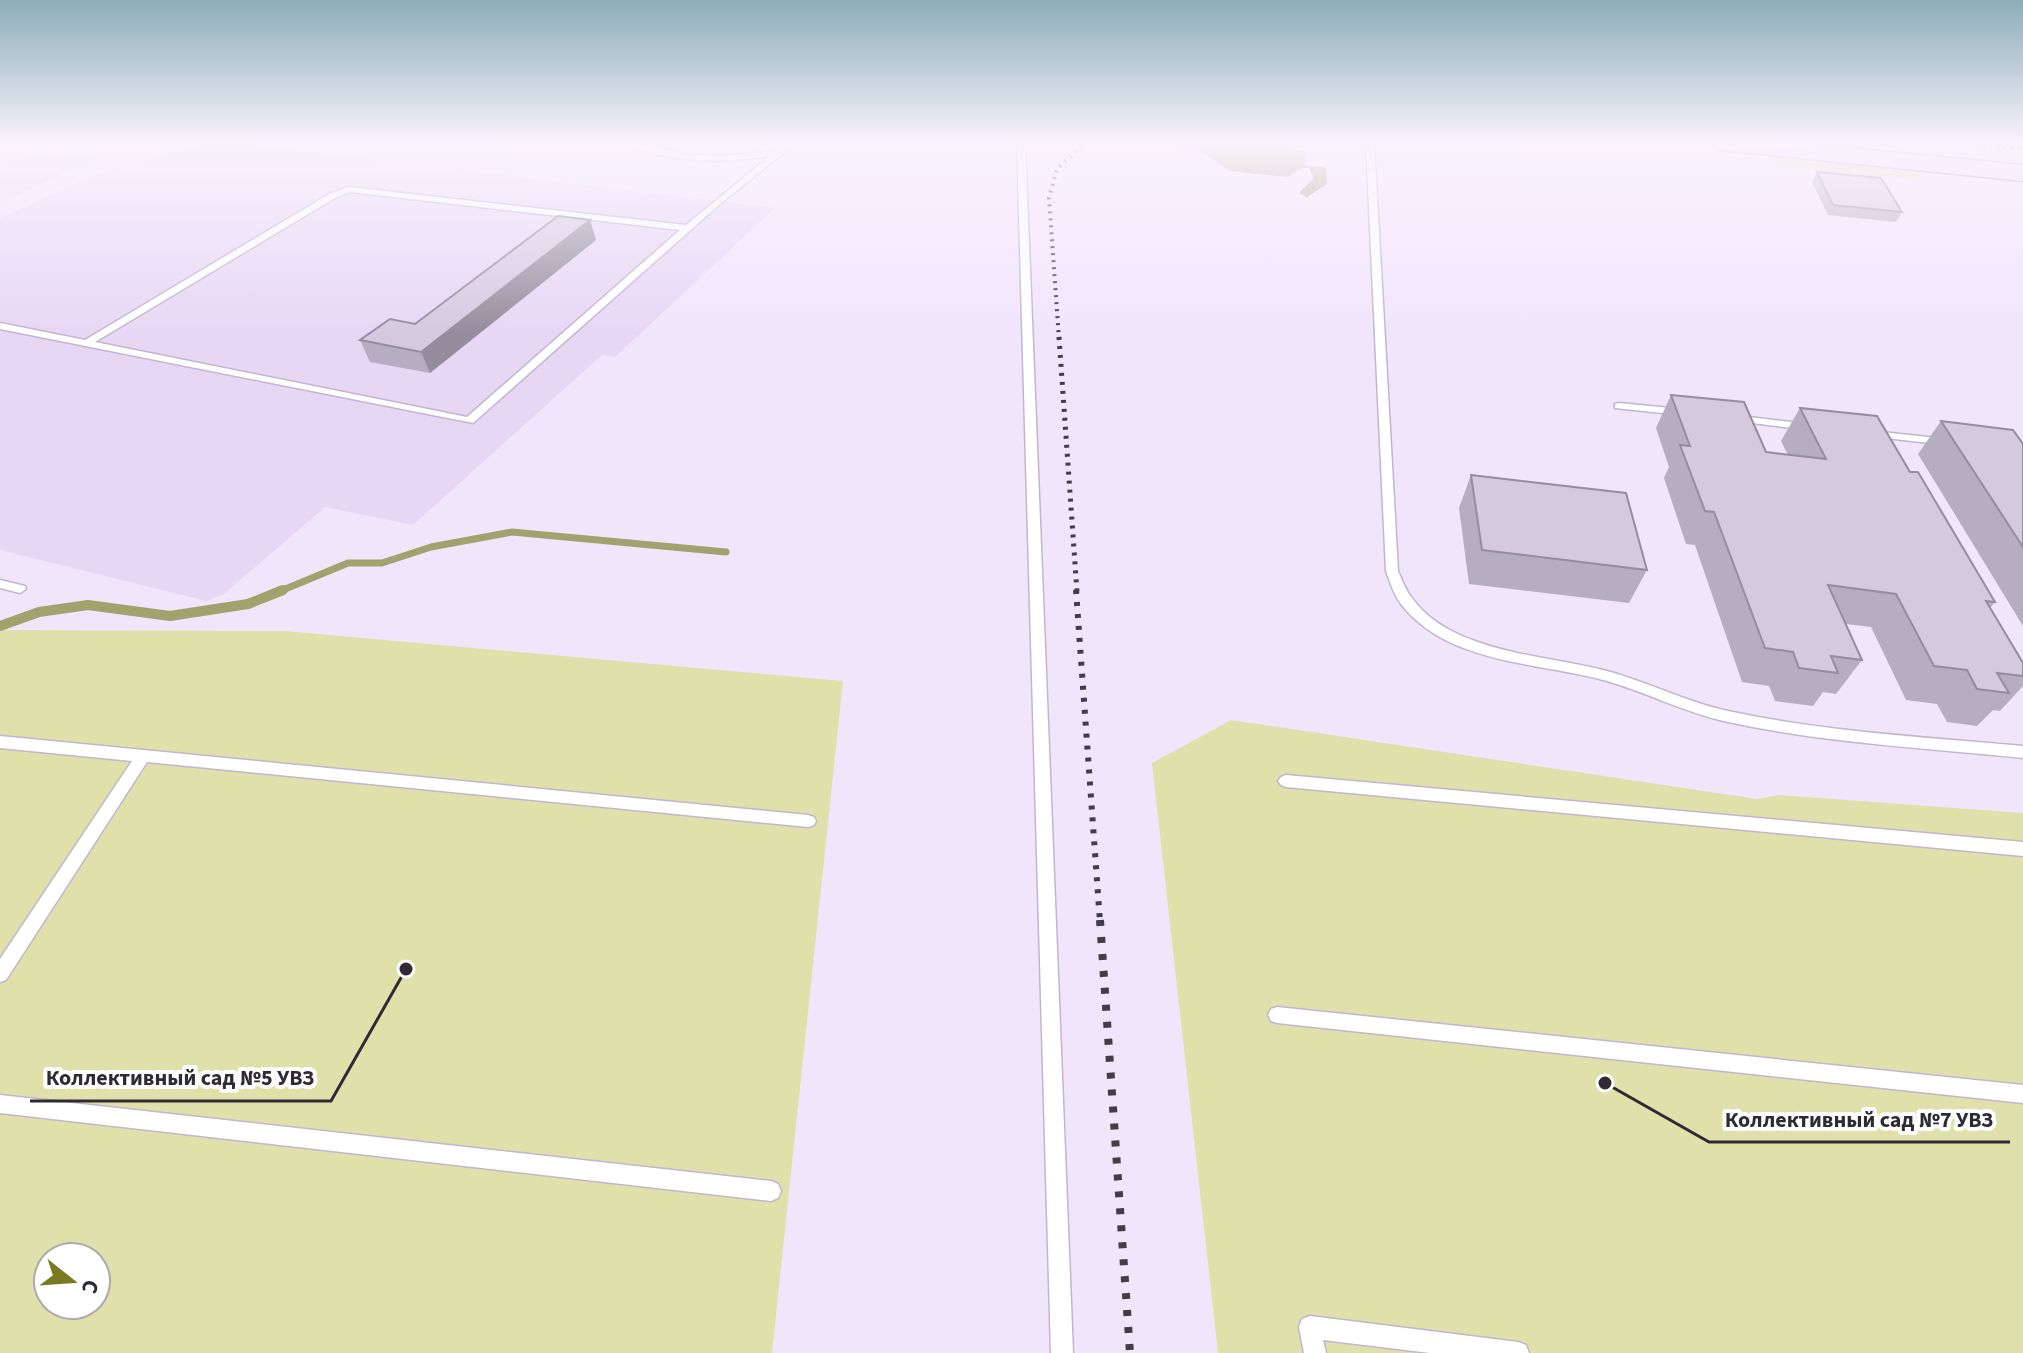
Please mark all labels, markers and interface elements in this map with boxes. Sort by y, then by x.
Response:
callout: Коллективный сад №5 УВЗ [30,1055,331,1101]
text: Коллективный сад №5 УВЗ [46,1062,314,1094]
callout: Коллективный сад №7 УВЗ [1709,1096,2010,1142]
text: Коллективный сад №7 УВЗ [1725,1104,1993,1136]
north arrow [32,1241,112,1321]
text: С [73,1276,107,1298]

